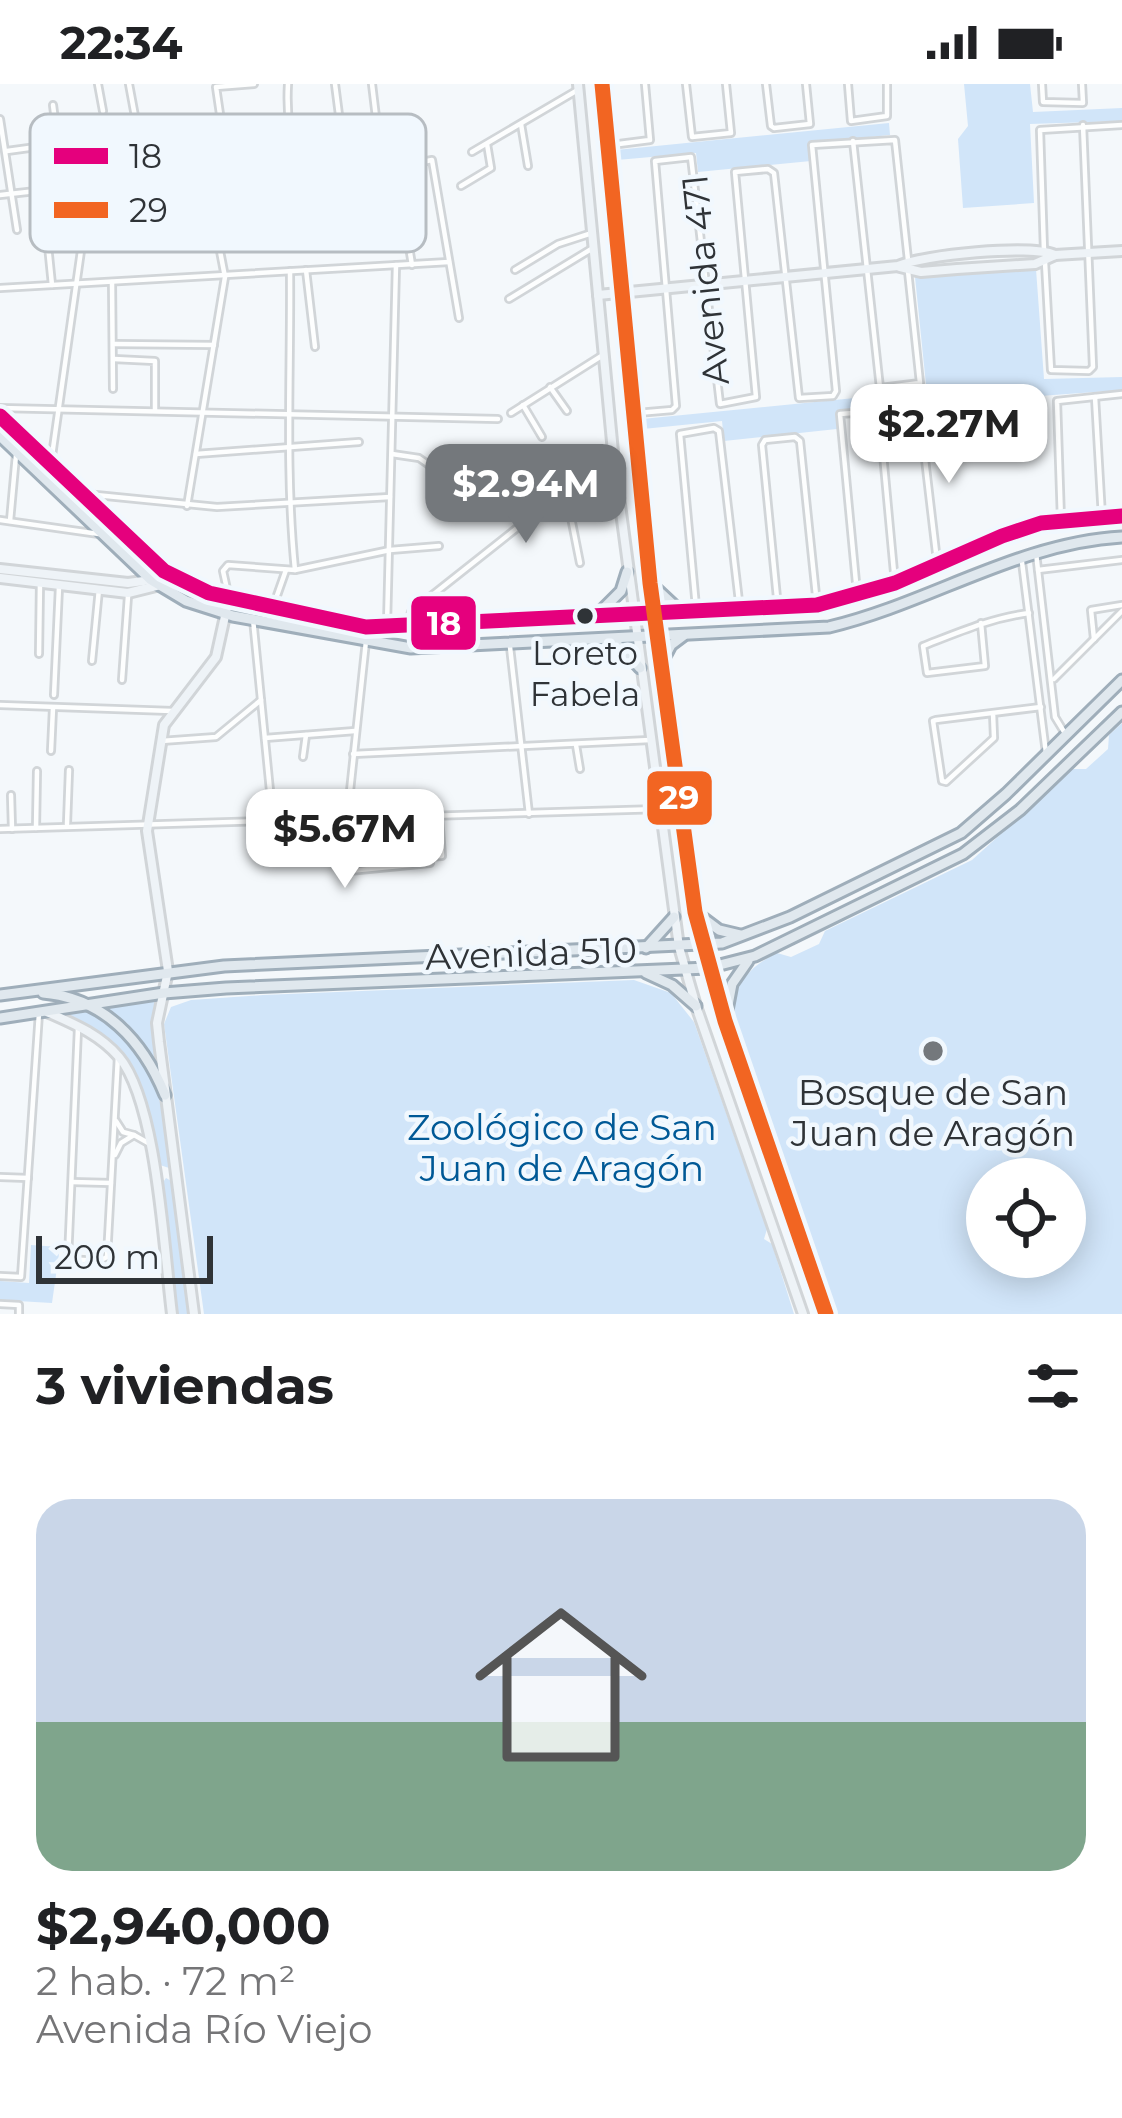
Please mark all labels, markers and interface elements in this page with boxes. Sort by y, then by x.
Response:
text: 22:34 [60,15,183,70]
legend [30,114,426,252]
text: 18 [129,136,162,176]
street label: Avenida 471 [672,173,738,387]
text: 29 [129,190,168,230]
pin: $2.27M [851,384,1047,486]
text: $2.27M [877,399,1021,447]
pin: $2.94M [428,444,624,546]
text: $2.94M [452,459,600,507]
line badge: 18 [409,594,478,652]
text: 18 [427,603,461,643]
marker: Loreto Fabela [574,605,596,627]
place label: Loreto Fabela [530,633,640,714]
line badge: 29 [645,769,714,827]
text: 29 [659,777,699,817]
pin: $5.67M [247,789,443,891]
text: $5.67M [273,804,417,852]
street label: Avenida 510 [424,927,638,979]
marker: Bosque de San Juan de Aragón [920,1038,946,1064]
place label: Bosque de San Juan de Aragón [790,1070,1075,1155]
park label: Zoológico de San Juan de Aragón [407,1105,717,1190]
map controls [966,1158,1086,1278]
button: locate [966,1158,1086,1278]
scale bar [36,1230,213,1283]
text: 200 m [54,1237,160,1277]
icon: filters [1020,1353,1086,1419]
text: 3 viviendas [36,1355,334,1417]
icon: home [453,1577,669,1793]
text: $2,940,000 [36,1895,331,1957]
text: 2 hab. · 72 m² [36,1957,296,2005]
text: Avenida Río Viejo [36,2005,372,2053]

